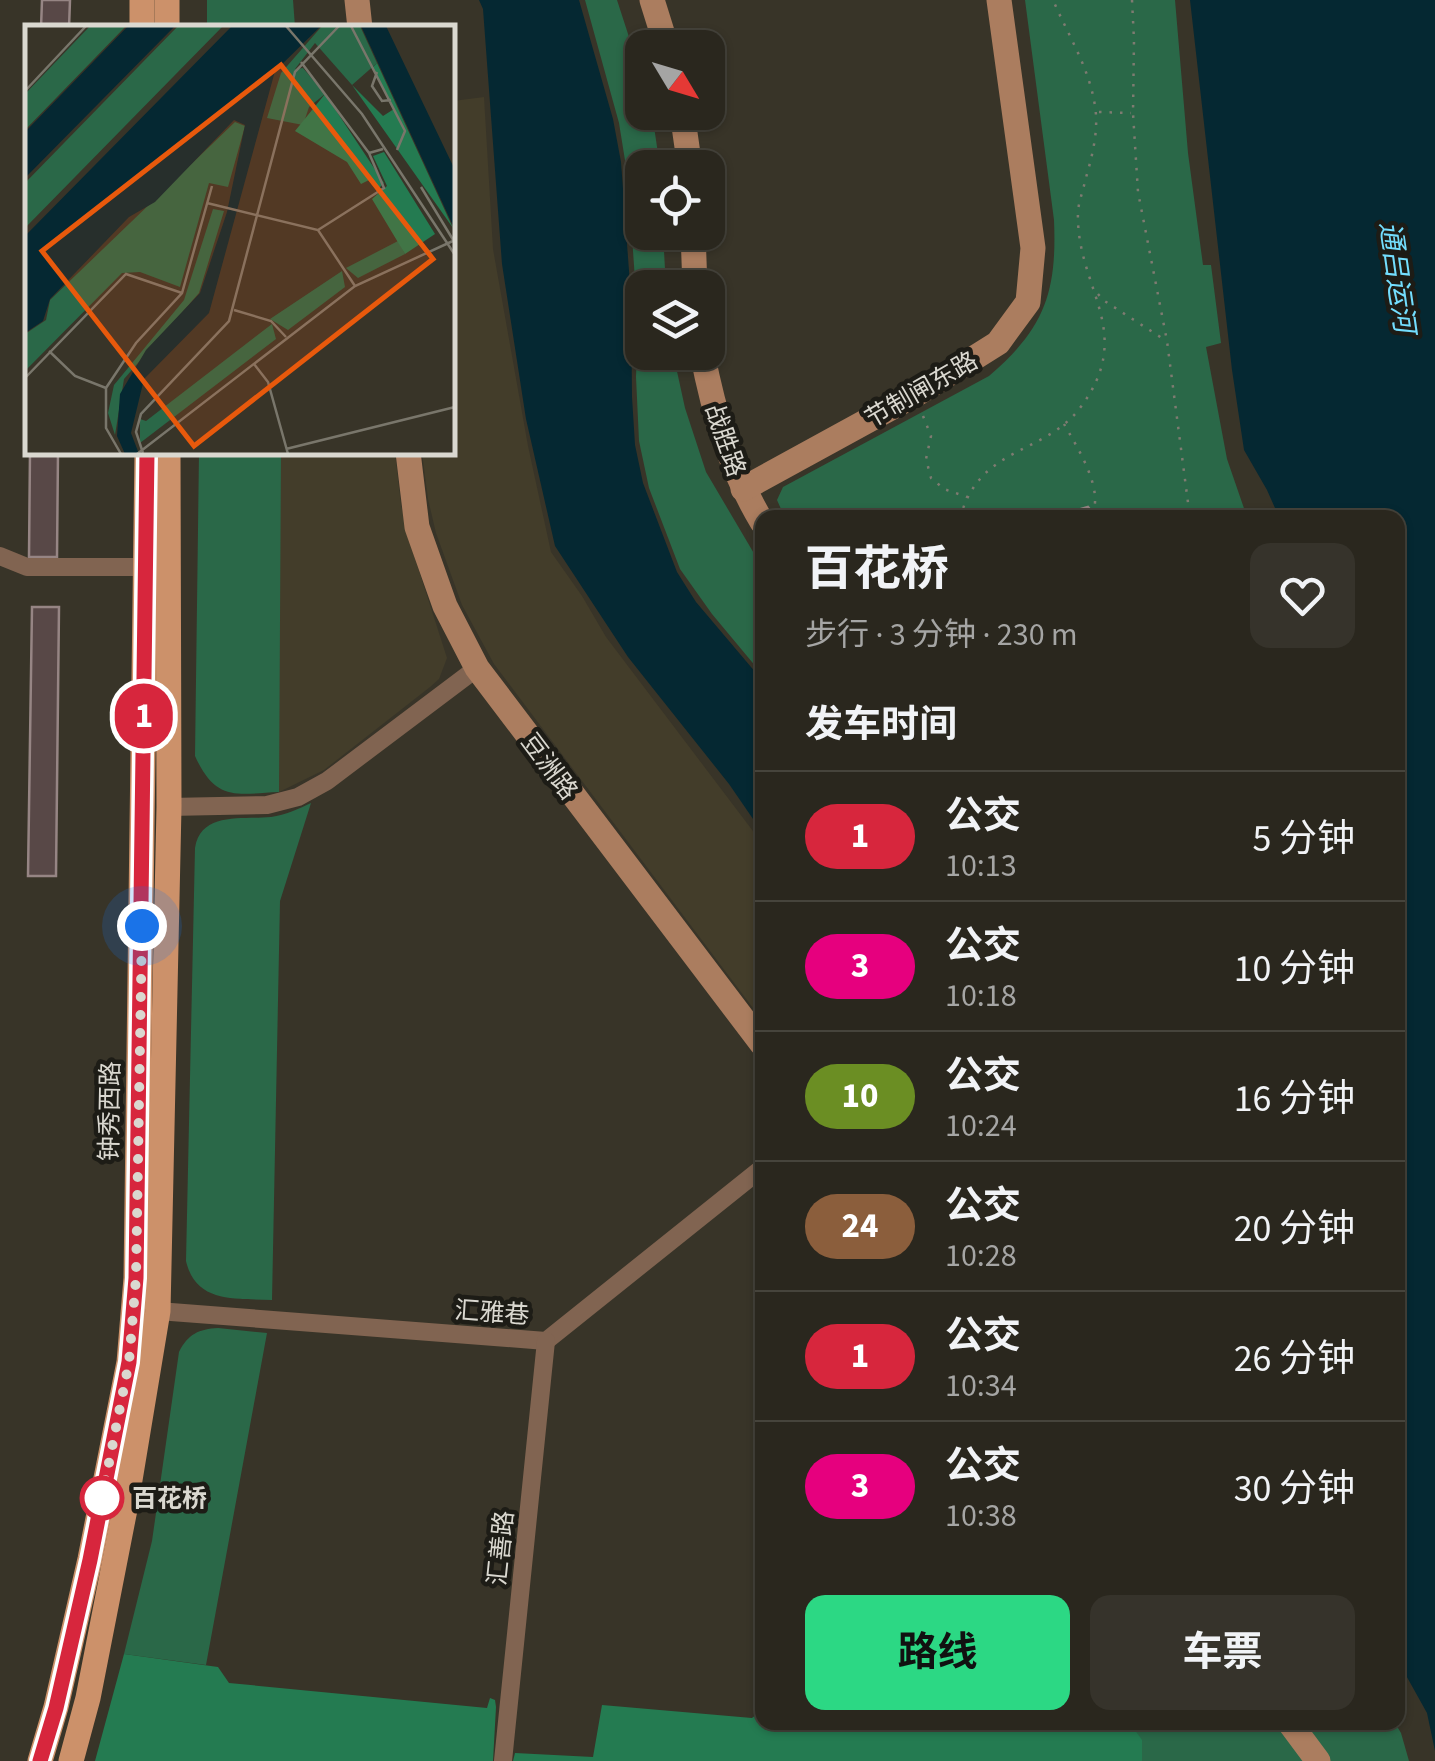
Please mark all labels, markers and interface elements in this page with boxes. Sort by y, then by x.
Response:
inset map [25,25,455,455]
north arrow [625,30,725,130]
map controls [625,30,725,370]
button: locate [625,150,725,250]
water label: 通吕运河 [1369,219,1425,340]
button: layers [625,270,725,370]
street label: 节制闸东路 [858,343,985,437]
street label: 战胜路 [696,399,754,482]
text: 百花桥 [805,536,949,604]
button: heart [1250,543,1355,648]
text: 步行 · 3 分钟 · 230 m [805,612,1077,658]
line badge: 1 [112,684,176,748]
text: 1 [135,691,153,741]
text: 发车时间 [805,698,957,752]
street label: 豆洲路 [512,726,586,807]
text: 公交 [945,789,1021,843]
text: 1 [851,811,869,861]
text: 5 分钟 [1253,812,1355,866]
text: 10:13 [945,843,1017,889]
your location [117,901,167,951]
text: 公交 [945,919,1021,973]
text: 3 [851,941,869,991]
text: 10 分钟 [1234,942,1355,996]
text: 10:18 [945,973,1017,1019]
text: 公交 [945,1049,1021,1103]
street label: 钟秀西路 [91,1061,129,1161]
text: 10 [842,1071,878,1121]
text: 16 分钟 [1234,1072,1355,1126]
text: 10:24 [945,1103,1017,1149]
text: 公交 [945,1179,1021,1233]
text: 24 [842,1201,878,1251]
text: 20 分钟 [1234,1202,1355,1256]
text: 10:28 [945,1233,1017,1279]
street label: 汇雅巷 [453,1292,531,1334]
text: 公交 [945,1309,1021,1363]
text: 1 [851,1331,869,1381]
text: 26 分钟 [1234,1332,1355,1386]
text: 10:34 [945,1363,1017,1409]
text: 公交 [945,1439,1021,1493]
text: 3 [851,1461,869,1511]
text: 30 分钟 [1234,1462,1355,1516]
marker: 百花桥 [81,1477,123,1519]
place label: 百花桥 [132,1481,207,1517]
text: 10:38 [945,1493,1017,1539]
street label: 汇善路 [479,1509,523,1587]
button: 路线 [805,1595,1070,1710]
button: 车票 [1090,1595,1355,1710]

